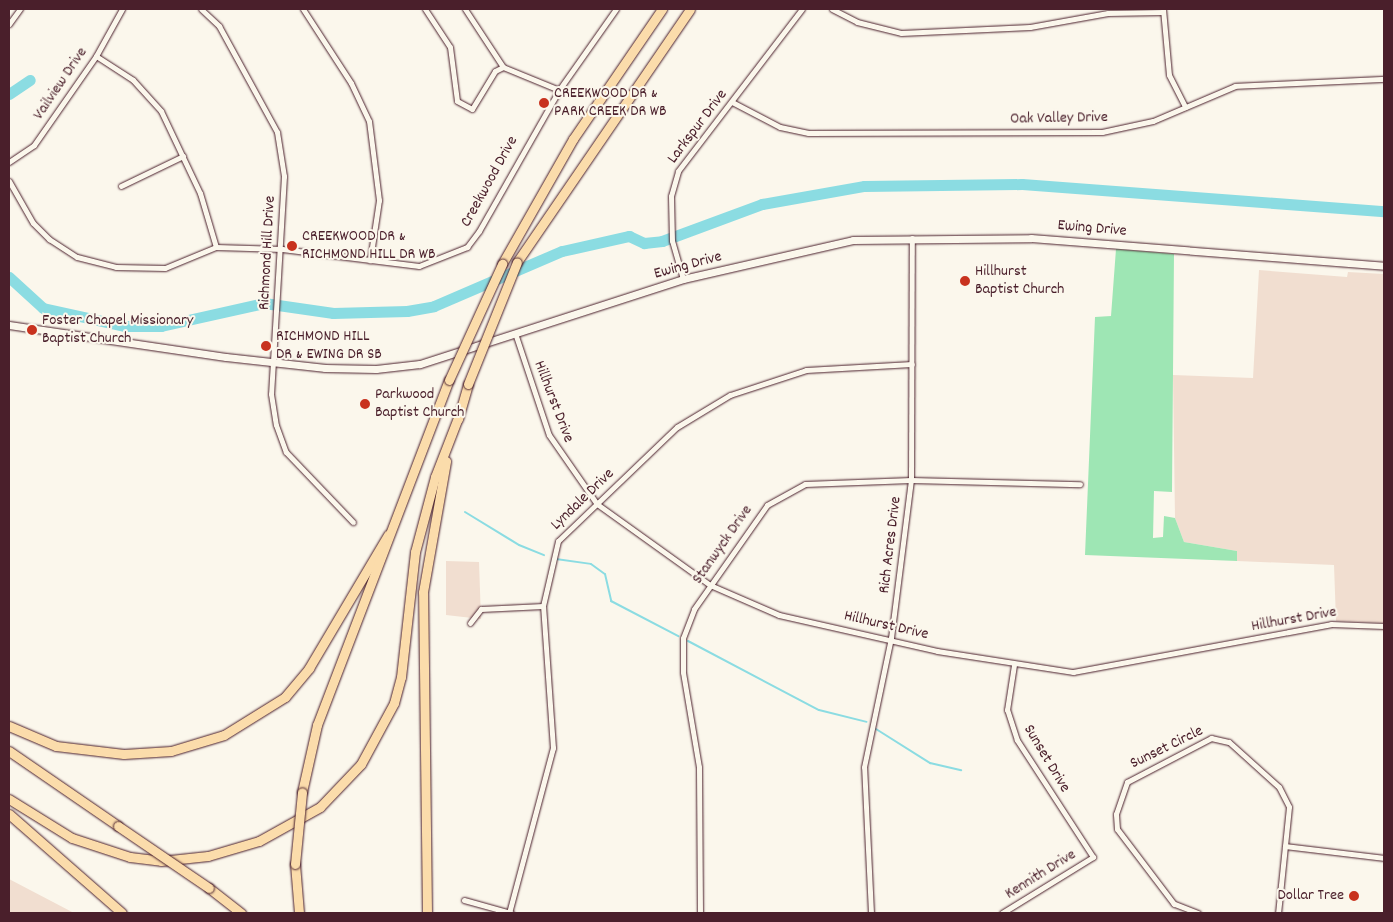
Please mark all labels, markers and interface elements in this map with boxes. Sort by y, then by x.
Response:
street label: Vailview Drive [30,44,92,124]
place label: CREEKWOOD DR & PARK CREEK DR WB [554,84,667,122]
street label: Larkspur Drive [664,86,732,168]
marker: CREEKWOOD DR & PARK CREEK DR WB [538,97,550,109]
street label: Oak Valley Drive [1010,109,1108,129]
street label: Creekwood Drive [457,133,523,231]
street label: Richmond Hill Drive [255,195,281,311]
street label: Ewing Drive [1057,216,1127,242]
place label: CREEKWOOD DR & RICHMOND HILL DR WB [302,227,436,265]
marker: CREEKWOOD DR & RICHMOND HILL DR WB [286,240,298,252]
street label: Ewing Drive [652,248,724,284]
place label: Hillhurst Baptist Church [975,262,1064,300]
marker: Hillhurst Baptist Church [959,275,971,287]
place label: Foster Chapel Missionary Baptist Church [42,311,193,349]
marker: Foster Chapel Missionary Baptist Church [26,324,38,336]
place label: RICHMOND HILL DR & EWING DR SB [276,327,382,365]
marker: RICHMOND HILL DR & EWING DR SB [260,340,272,352]
street label: Hillhurst Drive [529,358,577,446]
place label: Parkwood Baptist Church [375,385,464,423]
marker: Parkwood Baptist Church [359,398,371,410]
street label: Lyndale Drive [547,465,619,535]
street label: Rich Acres Drive [876,495,906,595]
street label: Stanwyck Drive [689,502,757,588]
street label: Hillhurst Drive [1250,603,1338,637]
street label: Hillhurst Drive [842,607,930,645]
street label: Sunset Drive [1018,722,1074,796]
street label: Sunset Circle [1127,722,1207,774]
street label: Kennith Drive [1002,846,1080,904]
place label: Dollar Tree [1277,886,1344,906]
marker: Dollar Tree [1348,890,1360,902]

